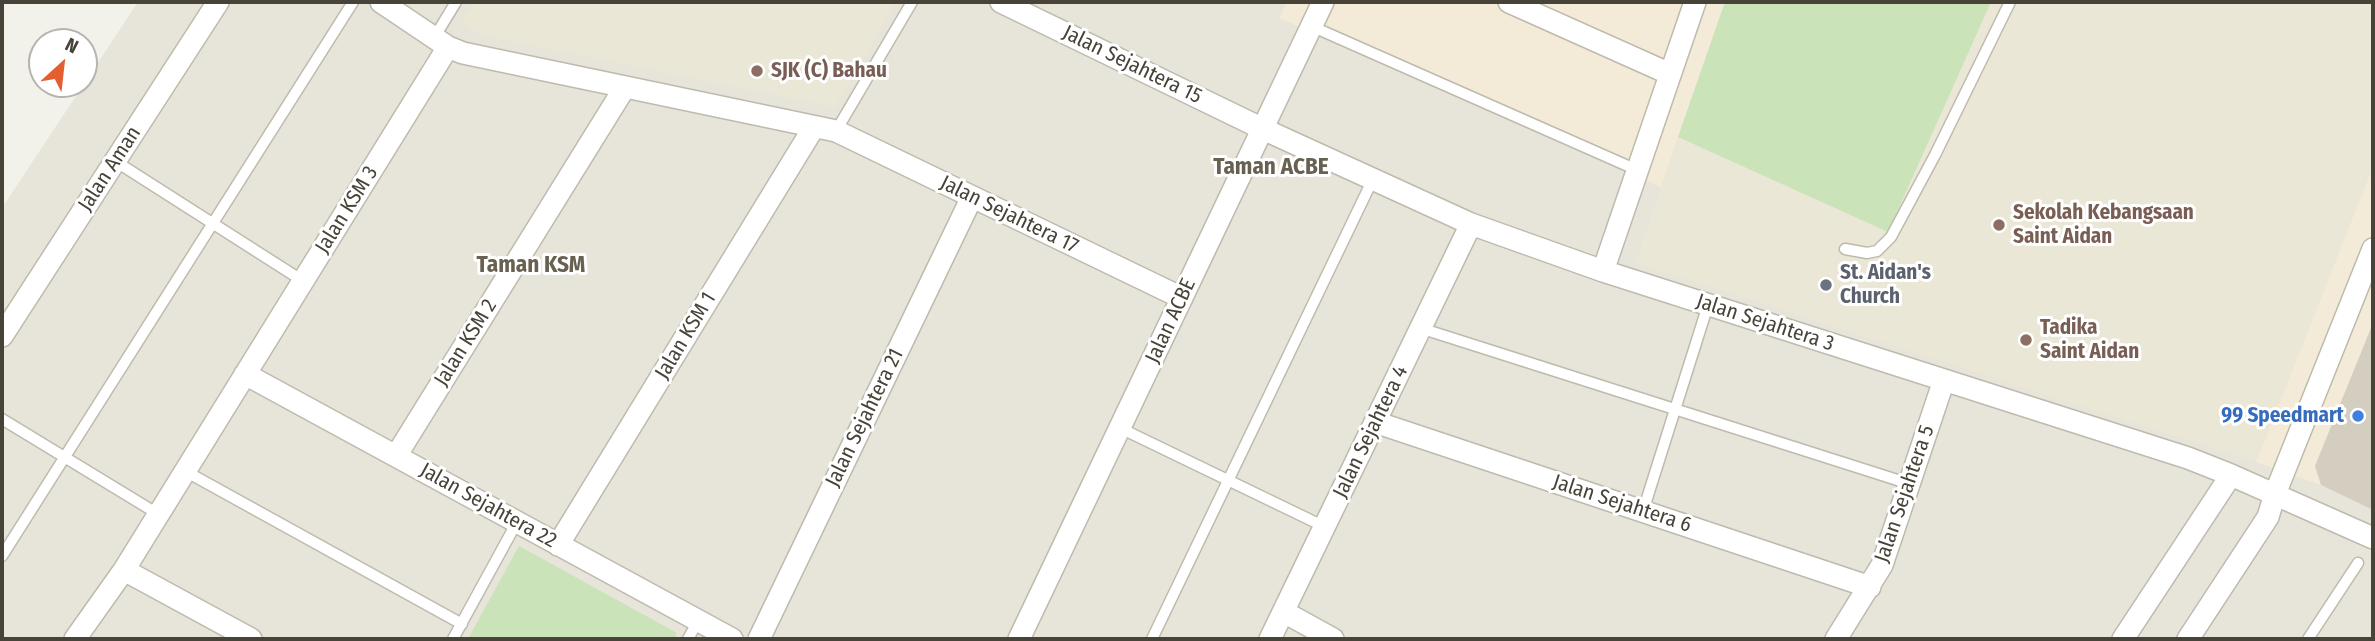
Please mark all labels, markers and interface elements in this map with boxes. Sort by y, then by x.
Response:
street label: Jalan Sejahtera 15 [1058,20,1206,110]
north arrow [28,28,98,98]
text: N [62,33,82,58]
place label: SJK (C) Bahau [771,58,887,84]
marker: SJK (C) Bahau [749,63,765,79]
street label: Jalan Aman [73,122,147,216]
district label: Taman ACBE [1213,154,1329,182]
street label: Jalan KSM 3 [310,162,384,258]
street label: Jalan Sejahtera 17 [936,171,1082,259]
place label: Sekolah Kebangsaan Saint Aidan [2013,200,2194,250]
marker: Sekolah Kebangsaan Saint Aidan [1991,217,2007,233]
district label: Taman KSM [477,252,585,280]
place label: St. Aidan's Church [1840,260,1931,310]
street label: Jalan ACBE [1140,275,1202,367]
marker: St. Aidan's Church [1818,277,1834,293]
street label: Jalan KSM 1 [650,288,722,384]
street label: Jalan Sejahtera 3 [1693,289,1837,357]
street label: Jalan KSM 2 [429,295,503,391]
place label: Tadika Saint Aidan [2040,315,2139,365]
marker: Tadika Saint Aidan [2018,332,2034,348]
street label: Jalan Sejahtera 21 [821,345,909,491]
street label: Jalan Sejahtera 4 [1328,362,1414,502]
place label: 99 Speedmart [2221,403,2344,429]
marker: 99 Speedmart [2350,408,2366,424]
street label: Jalan Sejahtera 5 [1870,422,1940,566]
street label: Jalan Sejahtera 22 [415,458,561,554]
street label: Jalan Sejahtera 6 [1550,470,1694,538]

